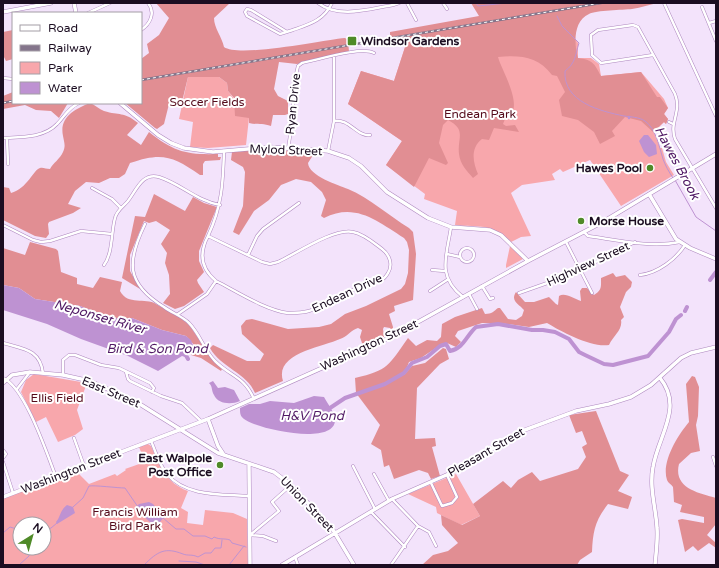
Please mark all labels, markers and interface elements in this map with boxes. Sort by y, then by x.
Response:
legend [12,12,142,104]
text: Road [48,21,78,35]
place label: Windsor Gardens [361,34,460,48]
marker: Windsor Gardens [346,35,358,47]
text: Railway [48,41,92,55]
text: Park [48,61,74,75]
street label: Ryan Drive [283,72,303,135]
text: Water [48,81,83,95]
park label: Soccer Fields [169,95,245,109]
park label: Endean Park [444,107,516,121]
water label: Hawes Brook [651,124,703,203]
street label: Mylod Street [249,142,323,158]
place label: Hawes Pool [576,161,642,175]
marker: Hawes Pool [645,163,655,173]
place label: Morse House [589,214,664,228]
marker: Morse House [576,216,586,226]
street label: Highview Street [544,239,632,289]
street label: Endean Drive [310,271,385,315]
water label: Neponset River [52,296,150,338]
street label: Washington Street [318,316,420,374]
water label: Bird & Son Pond [106,341,209,357]
street label: East Street [80,373,143,411]
park label: Ellis Field [30,391,84,405]
water label: H&V Pond [280,408,346,424]
street label: Pleasant Street [445,424,527,480]
street label: Washington Street [19,445,123,497]
place label: East Walpole Post Office [138,451,212,479]
marker: East Walpole Post Office [215,460,225,470]
street label: Union Street [277,474,337,535]
park label: Francis William Bird Park [92,505,178,533]
north arrow [12,516,52,556]
text: N [30,521,45,536]

